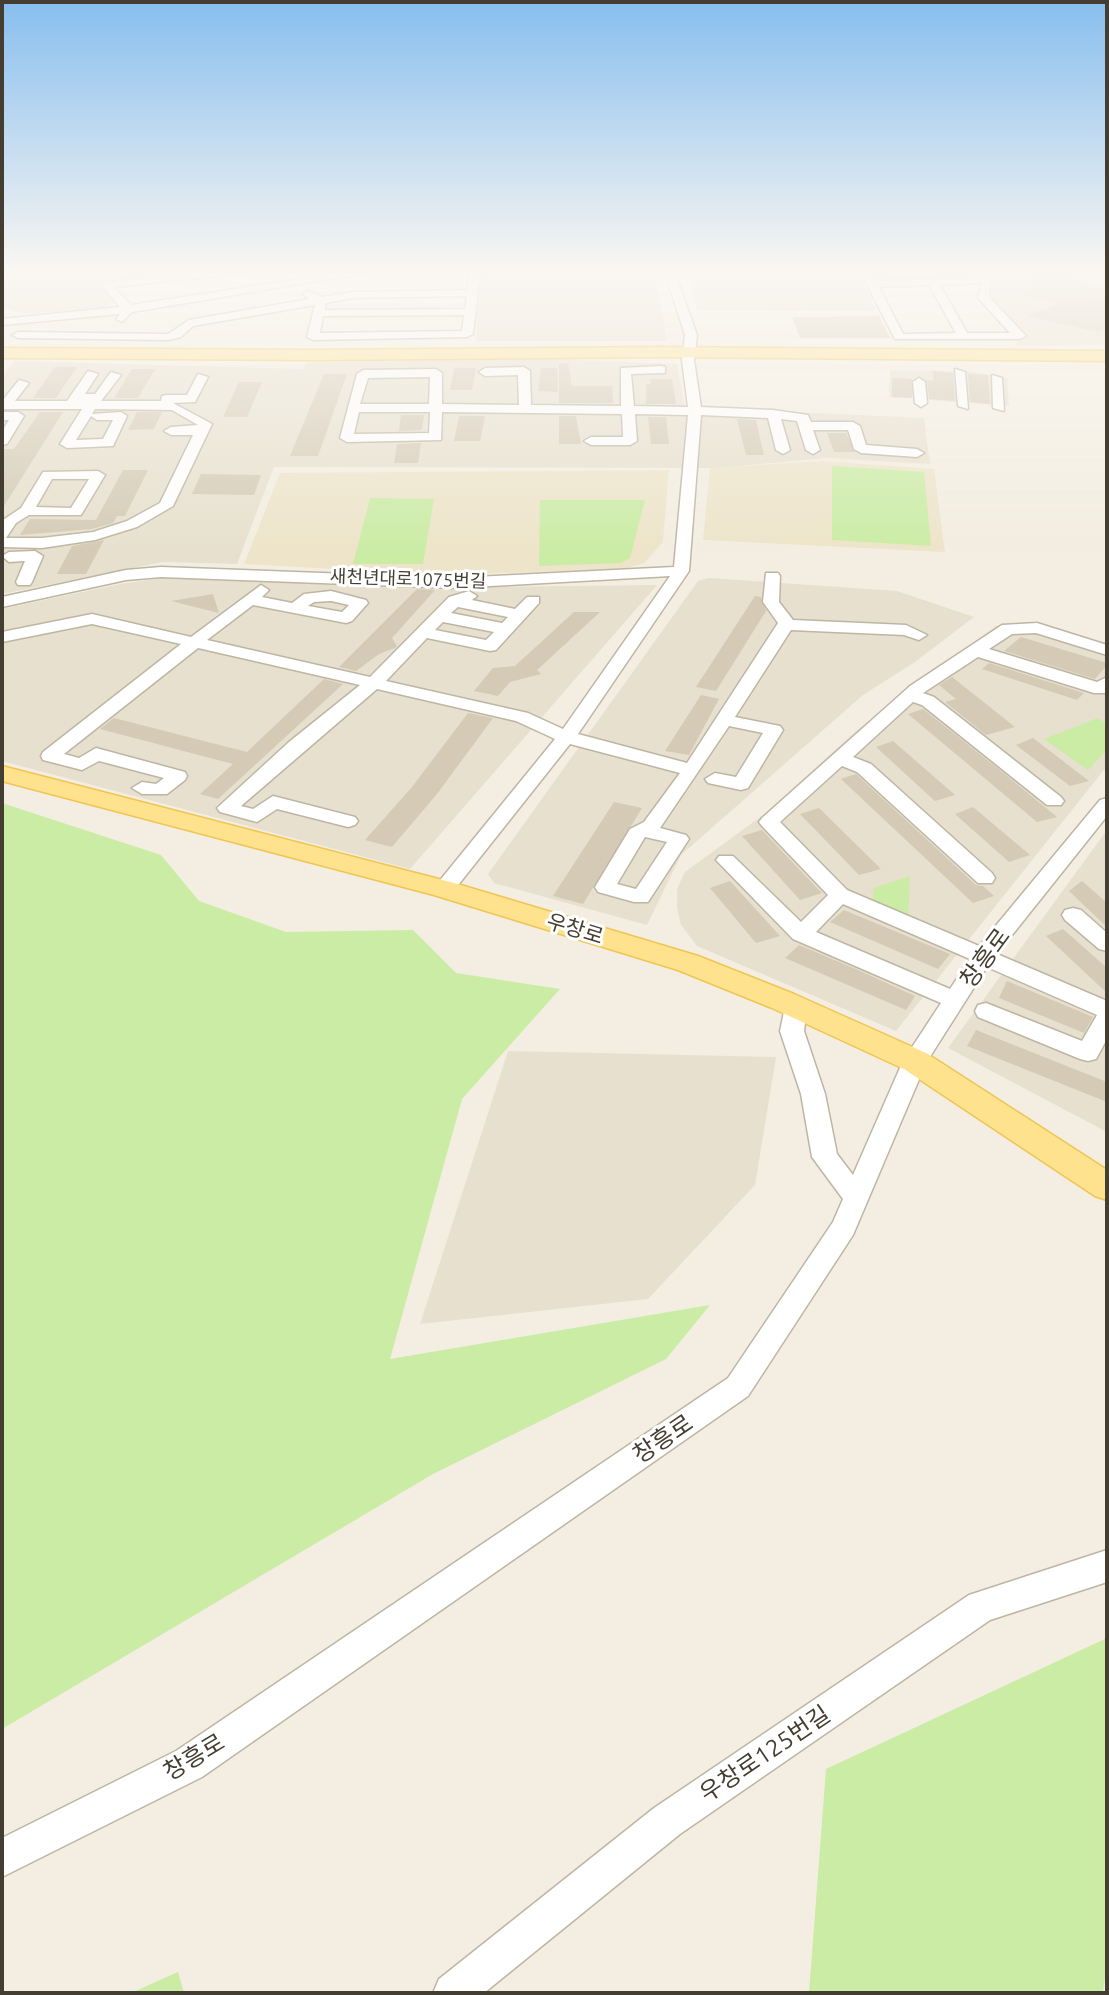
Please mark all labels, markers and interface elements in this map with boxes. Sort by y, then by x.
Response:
street label: 새천년대로1075번길 [329,565,487,593]
street label: 우창로 [544,908,606,950]
street label: 창흥로 [954,923,1016,993]
street label: 창흥로 [627,1409,699,1469]
street label: 우창로125번길 [694,1700,836,1808]
street label: 창흥로 [158,1728,230,1786]

